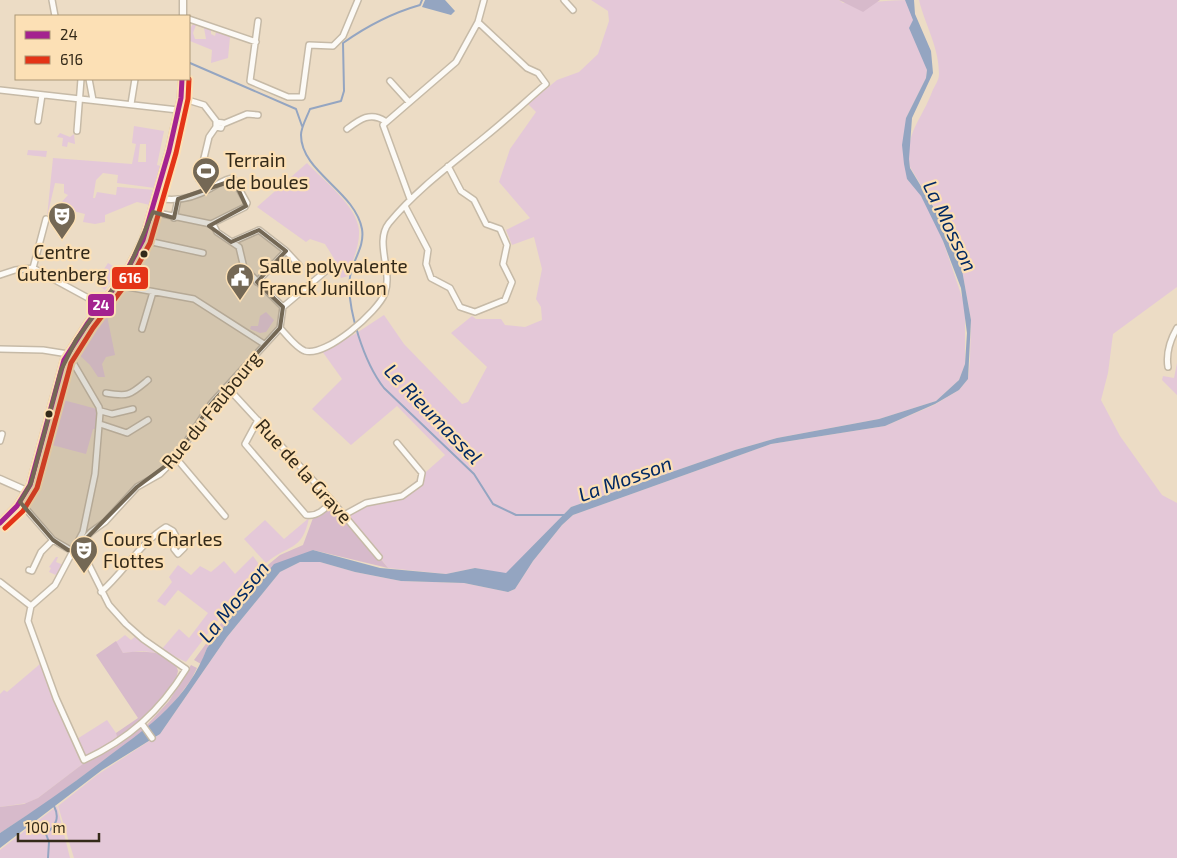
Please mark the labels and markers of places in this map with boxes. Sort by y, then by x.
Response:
place label: Terrain de boules [225,148,308,193]
sports icon: Terrain de boules [191,156,221,195]
theatre icon: Centre Gutenberg [47,201,77,240]
place label: Centre Gutenberg [17,240,108,285]
unlabelled marker [139,249,149,259]
place label: Salle polyvalente Franck Junillon [259,254,408,299]
public building icon: Salle polyvalente Franck Junillon [225,262,255,301]
unlabelled marker [44,409,54,419]
place label: Cours Charles Flottes [103,527,222,572]
theatre icon: Cours Charles Flottes [69,535,99,574]

